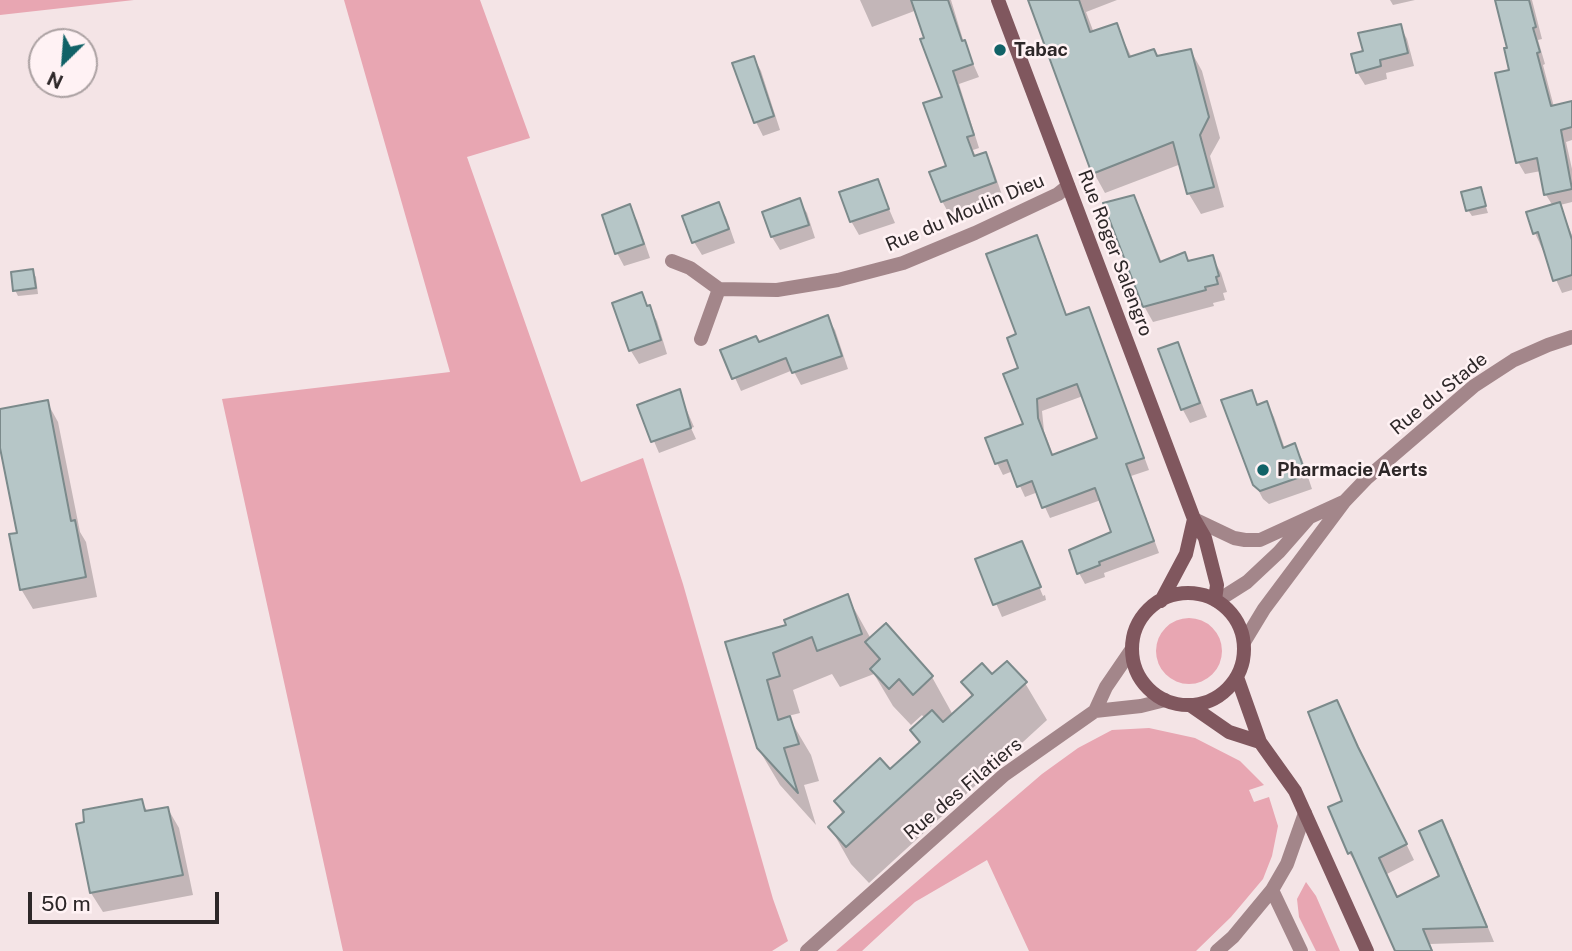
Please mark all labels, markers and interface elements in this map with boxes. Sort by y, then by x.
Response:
north arrow [28,28,98,98]
place label: Tabac [1014,39,1068,61]
marker: Tabac [992,42,1008,58]
text: N [44,67,66,93]
street label: Rue Roger Salengro [1073,166,1157,340]
street label: Rue du Moulin Dieu [882,169,1048,257]
street label: Rue du Stade [1386,348,1492,440]
place label: Pharmacie Aerts [1277,459,1428,481]
marker: Pharmacie Aerts [1255,462,1271,478]
street label: Rue des Filatiers [899,733,1027,845]
scale bar [32,878,222,922]
text: 50 m [41,891,91,916]

